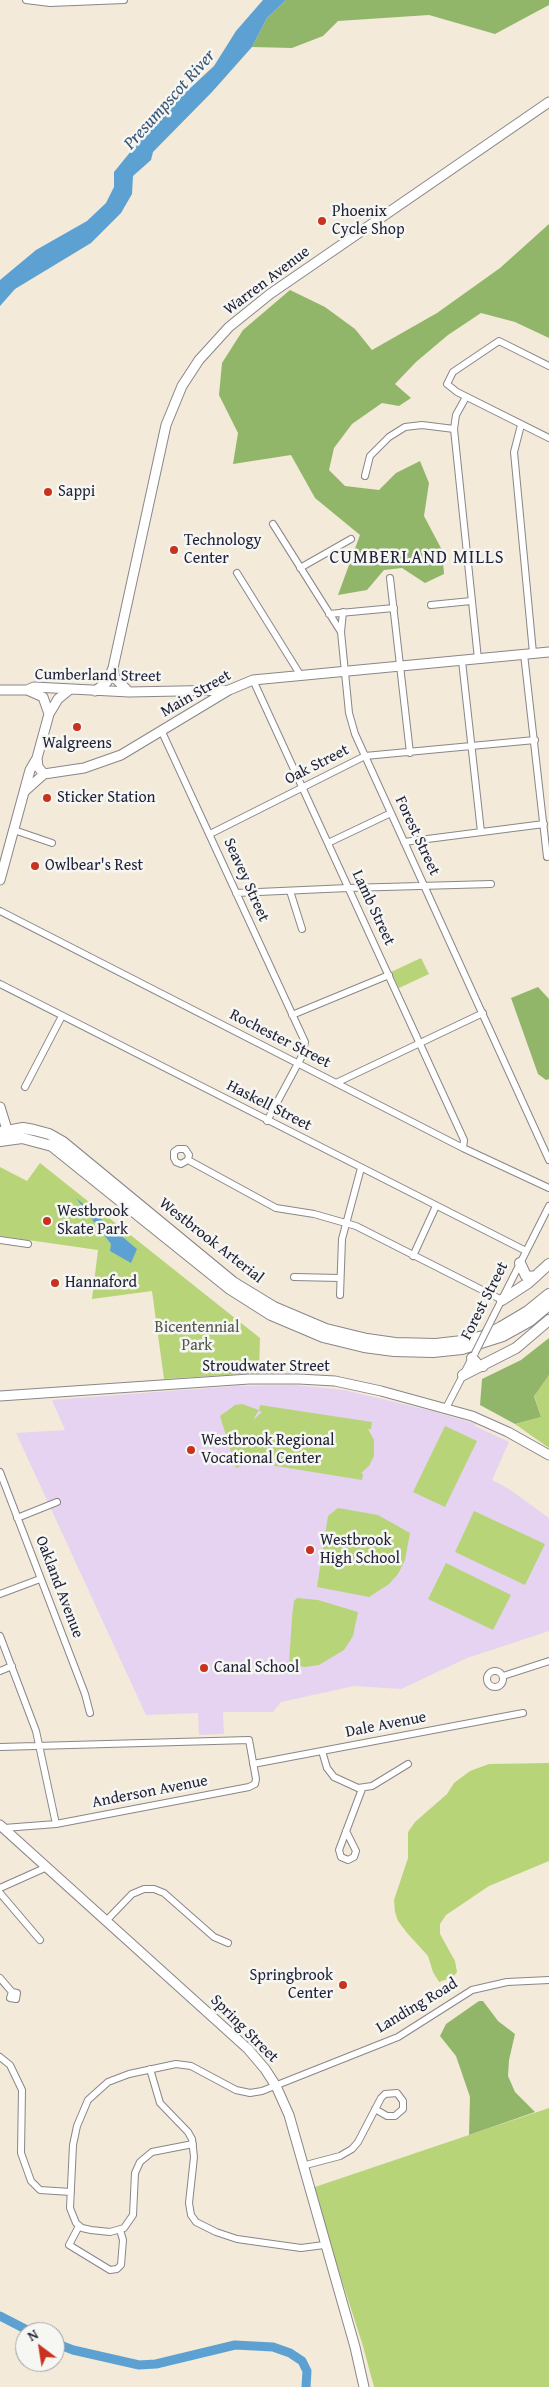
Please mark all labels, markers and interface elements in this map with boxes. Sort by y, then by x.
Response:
water label: Presumpscot River [120,46,220,154]
place label: Phoenix Cycle Shop [332,202,405,240]
marker: Phoenix Cycle Shop [316,215,328,227]
street label: Warren Avenue [220,242,314,320]
place label: Sappi [58,482,95,502]
marker: Sappi [42,486,54,498]
place label: Technology Center [184,531,261,569]
marker: Technology Center [168,544,180,556]
district label: CUMBERLAND MILLS [327,547,507,569]
street label: Cumberland Street [35,665,161,687]
street label: Main Street [157,666,235,722]
marker: Walgreens [71,721,83,733]
place label: Walgreens [42,734,112,754]
street label: Oak Street [282,741,352,789]
place label: Sticker Station [57,788,156,808]
marker: Sticker Station [41,792,53,804]
street label: Forest Street [390,793,444,879]
street label: Seavey Street [219,835,273,925]
place label: Owlbear's Rest [45,856,143,876]
marker: Owlbear's Rest [29,860,41,872]
street label: Lamb Street [347,867,399,949]
street label: Rochester Street [226,1005,334,1073]
street label: Haskell Street [223,1076,315,1136]
street label: Westbrook Arterial [155,1194,267,1288]
place label: Westbrook Skate Park [57,1202,129,1240]
marker: Westbrook Skate Park [41,1215,53,1227]
street label: Forest Street [457,1259,513,1343]
place label: Hannaford [65,1273,137,1293]
marker: Hannaford [49,1277,61,1289]
park label: Bicentennial Park [155,1318,239,1356]
street label: Stroudwater Street [202,1357,330,1377]
place label: Westbrook Regional Vocational Center [201,1431,334,1469]
marker: Westbrook Regional Vocational Center [185,1444,197,1456]
place label: Westbrook High School [320,1531,400,1569]
street label: Oakland Avenue [31,1533,87,1641]
marker: Westbrook High School [304,1544,316,1556]
place label: Canal School [214,1658,299,1678]
marker: Canal School [198,1662,210,1674]
street label: Dale Avenue [344,1708,428,1742]
street label: Anderson Avenue [90,1771,210,1813]
place label: Springbrook Center [249,1966,333,2004]
street label: Landing Road [373,1974,461,2038]
marker: Springbrook Center [337,1979,349,1991]
street label: Spring Street [206,1991,282,2067]
north arrow [15,2322,65,2372]
text: N [24,2324,42,2346]

